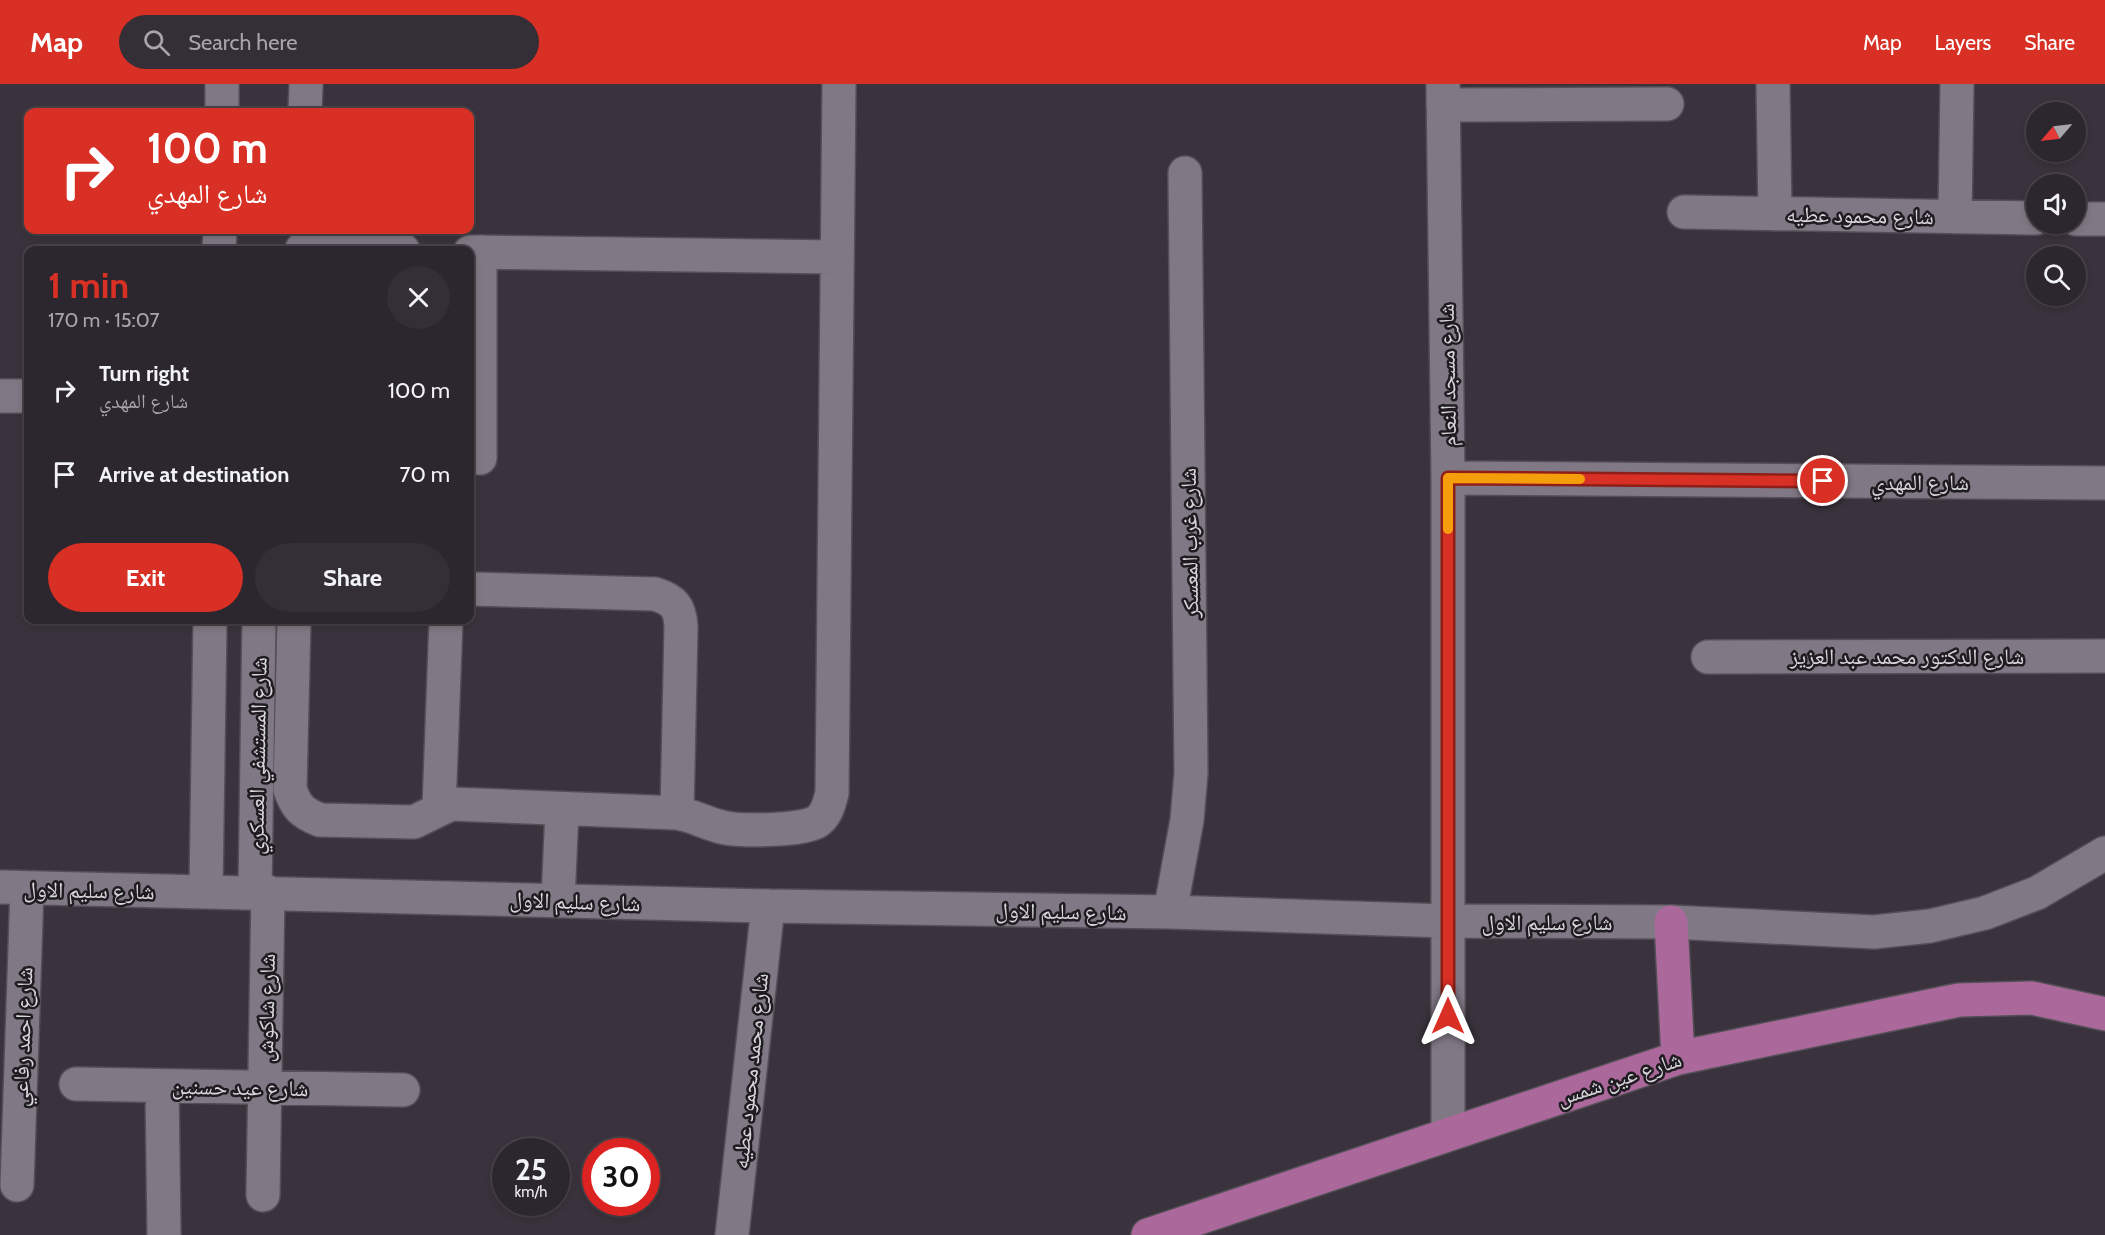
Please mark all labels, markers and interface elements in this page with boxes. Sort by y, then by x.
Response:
search box [119,15,539,69]
text: Map [30,25,83,59]
icon: search [140,26,173,59]
text: Search here [188,29,297,56]
text: Map [1863,30,1902,55]
text: Layers [1935,30,1991,55]
text: Share [2024,30,2075,55]
north arrow [2026,102,2086,162]
map controls [2026,102,2086,306]
text: 100 m [147,122,268,174]
icon: right [48,132,126,210]
button: sound [2026,174,2086,234]
text: شارع المهدي [147,177,267,210]
street label: شارع محمود عطيه [1786,201,1934,230]
button: search [2026,246,2086,306]
text: 1 min [48,263,129,307]
button: close [387,266,450,329]
street label: شارع مسجد النعام [1433,303,1463,447]
text: 170 m · 15:07 [48,308,159,332]
text: Turn right [99,360,189,387]
icon: right [48,374,81,407]
text: 100 m [388,377,450,404]
text: شارع المهدي [99,389,188,413]
pin [1797,455,1848,506]
icon: arrive [48,458,81,491]
text: Arrive at destination [99,461,289,488]
text: 70 m [400,461,450,488]
icon: arrive [1806,464,1839,497]
street label: شارع غرب المعسكر [1175,468,1204,619]
street label: شارع المهدي [1871,469,1969,500]
button: Exit [48,543,243,612]
button: Share [255,543,450,612]
street label: شارع الدكتور محمد عبد العزيز [1789,643,2024,670]
street label: شارع المستشفي العسكري [242,657,276,855]
street label: شارع سليم الاول [23,876,155,906]
street label: شارع سليم الاول [509,886,641,918]
street label: شارع سليم الاول [995,897,1127,927]
street label: شارع سليم الاول [1481,909,1613,937]
street label: شارع شاكوش [252,954,281,1063]
street label: شارع احمد رفاعي [7,967,42,1108]
street label: شارع محمد محمود عطيه [727,972,774,1170]
position arrow [1416,984,1480,1048]
street label: شارع عين شمس [1553,1046,1685,1111]
street label: شارع عيد حسنين [171,1073,309,1102]
speed limit sign: 30 [582,1138,660,1216]
text: 25 [515,1151,547,1188]
text: km/h [515,1183,547,1201]

